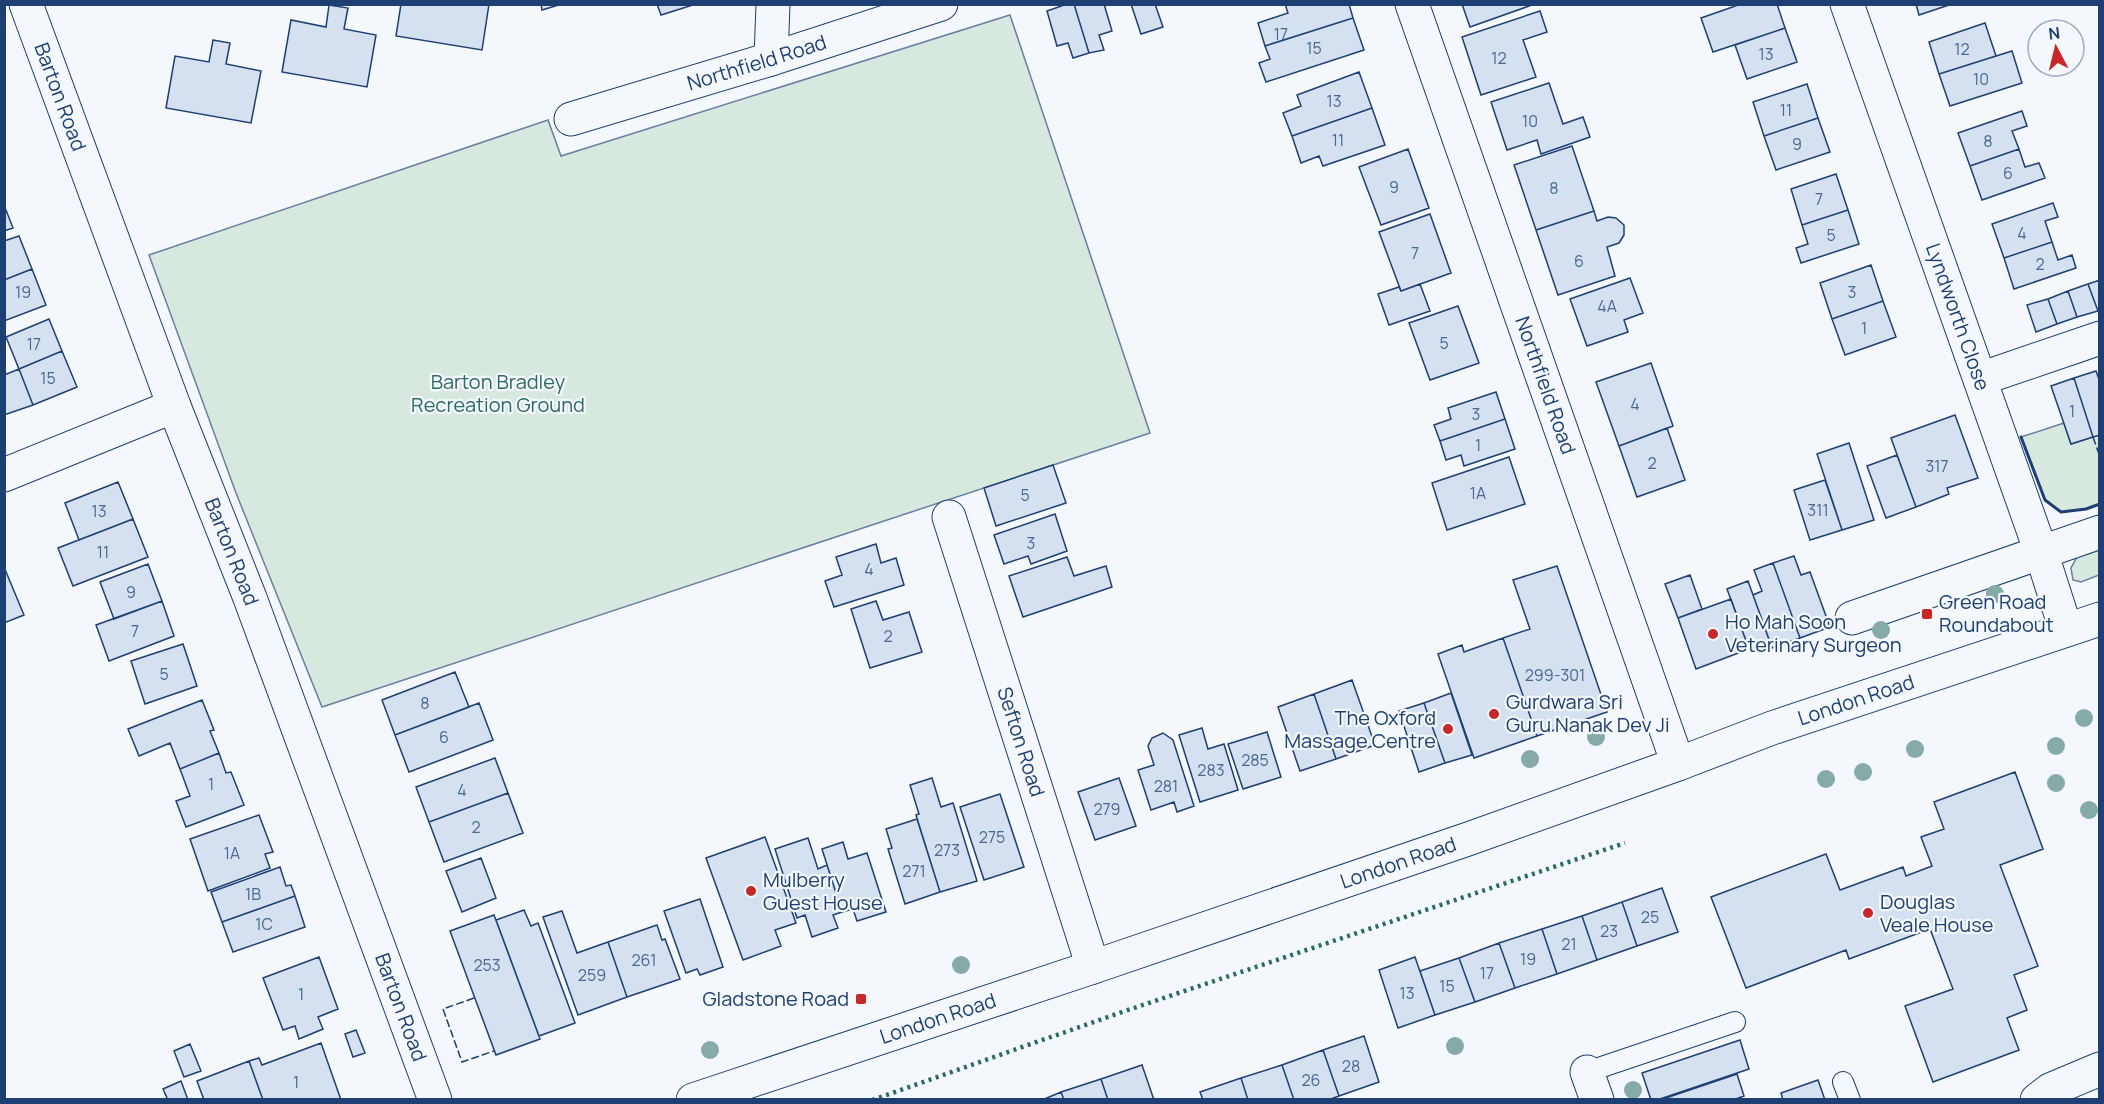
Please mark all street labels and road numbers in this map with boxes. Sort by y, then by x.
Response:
street label: Northfield Road [684,28,830,96]
street label: Barton Road [28,39,93,155]
street label: Lyndworth Close [1920,240,1997,394]
street label: Northfield Road [1509,313,1583,458]
street label: Barton Road [199,494,266,609]
street label: London Road [1794,668,1918,731]
street label: Sefton Road [991,683,1052,800]
street label: London Road [1336,830,1460,895]
street label: Barton Road [369,949,434,1065]
street label: London Road [876,986,999,1050]

